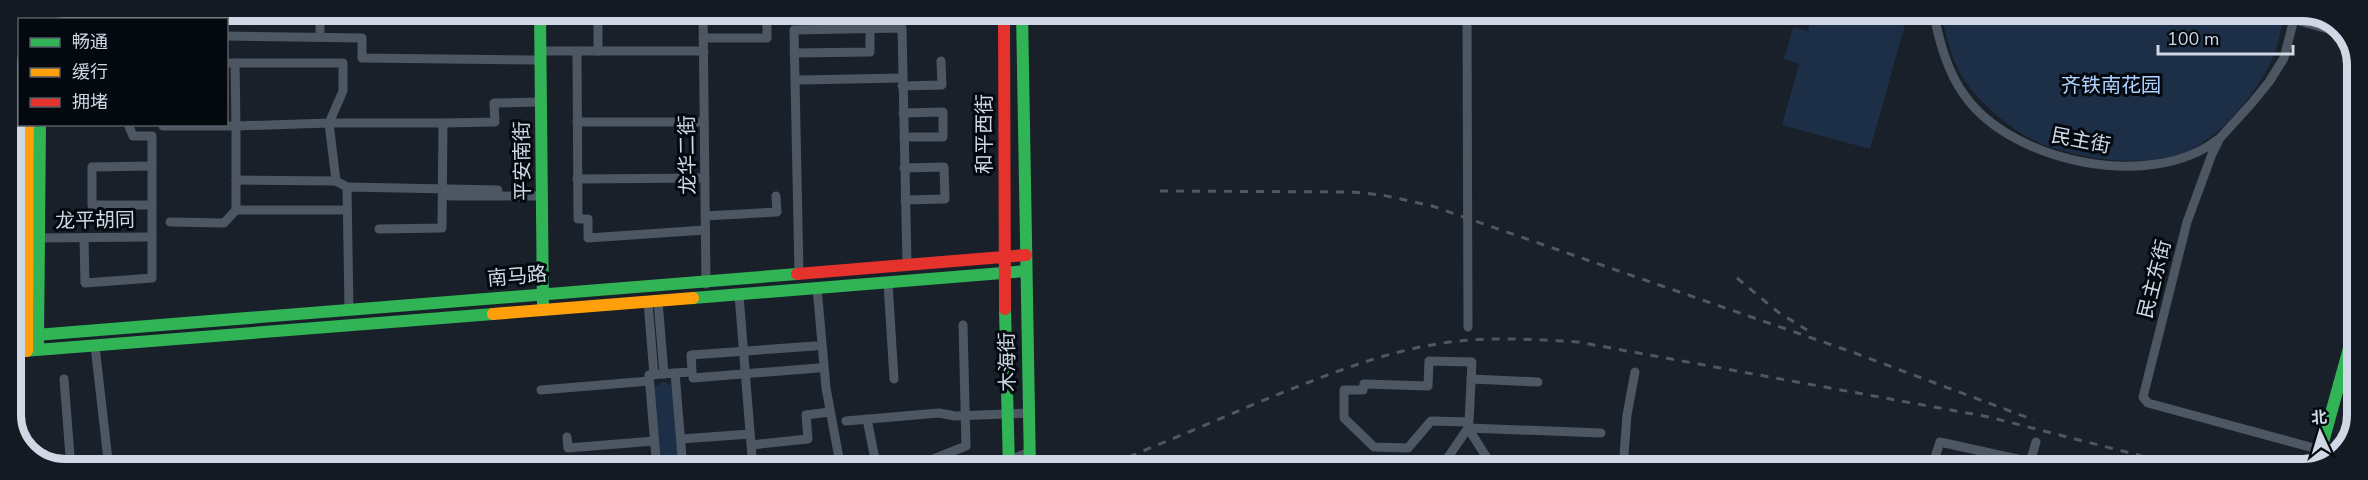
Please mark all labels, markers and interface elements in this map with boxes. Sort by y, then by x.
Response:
legend [18,18,228,126]
scale bar [2158,18,2293,56]
text: 100 m [2167,27,2219,51]
text: 畅通 [72,30,108,54]
text: 缓行 [72,60,108,84]
park label: 齐铁南花园 [2061,72,2161,99]
text: 拥堵 [72,90,108,114]
street label: 和平西街 [971,94,998,174]
street label: 龙华二街 [673,115,702,195]
street label: 平安南街 [508,121,537,201]
street label: 民主街 [2049,122,2113,159]
street label: 龙平胡同 [55,206,135,235]
street label: 民主东街 [2132,237,2177,321]
street label: 南马路 [486,260,548,293]
street label: 木海街 [993,332,1022,392]
north arrow [2290,402,2350,462]
text: 北 [2310,407,2328,430]

